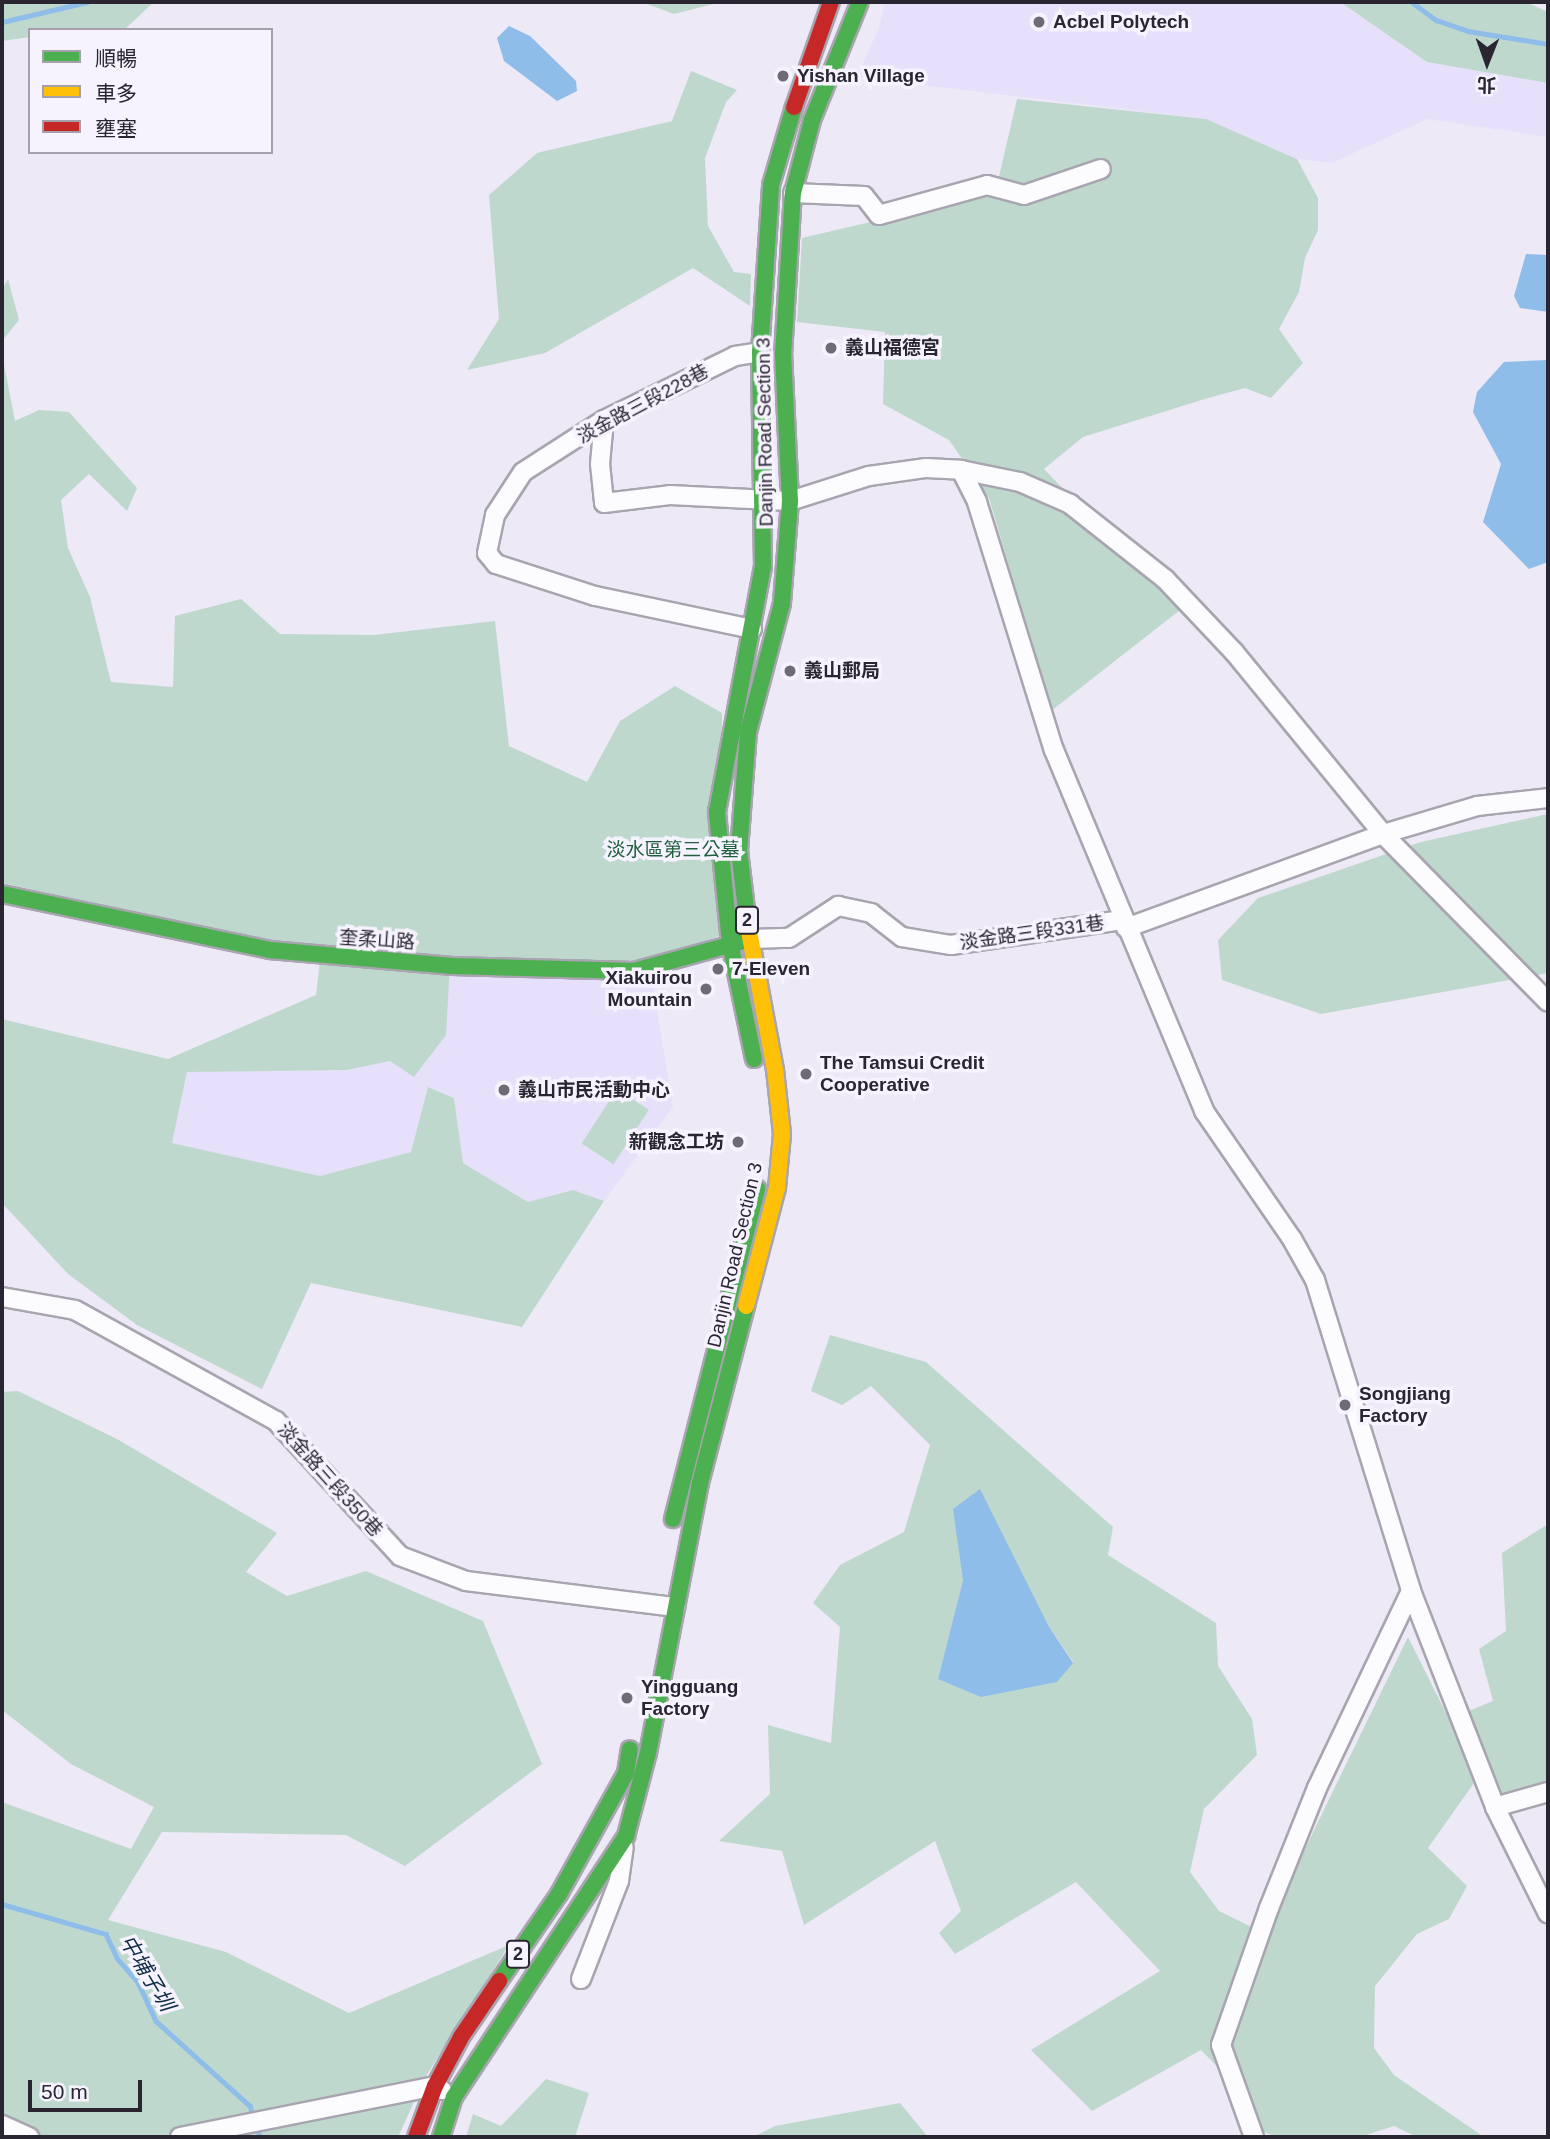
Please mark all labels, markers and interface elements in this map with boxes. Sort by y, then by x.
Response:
place label: Acbel Polytech [1053,11,1189,33]
marker: Acbel Polytech [1031,14,1047,30]
legend [28,28,273,154]
north arrow [1452,28,1522,98]
text: 順暢 [95,47,137,70]
place label: Yishan Village [797,65,925,87]
marker: Yishan Village [775,68,791,84]
text: 北 [1477,74,1496,95]
text: 車多 [95,82,137,105]
text: 壅塞 [95,117,137,140]
street label: Danjin Road Section 3 [752,337,778,527]
place label: 義山福德宮 [845,337,940,359]
marker: 義山福德宮 [823,340,839,356]
street label: 淡金路三段228巷 [573,360,713,448]
place label: 義山郵局 [804,660,880,682]
marker: 義山郵局 [782,663,798,679]
park label: 淡水區第三公墓 [607,839,739,861]
road number: 2 [735,905,759,934]
street label: 淡金路三段331巷 [958,912,1106,954]
street label: 奎柔山路 [338,926,416,954]
place label: 7-Eleven [732,958,810,980]
marker: 7-Eleven [710,961,726,977]
place label: Xiakuirou Mountain [605,967,692,1011]
marker: Xiakuirou Mountain [698,981,714,997]
place label: The Tamsui Credit Cooperative [820,1052,984,1096]
marker: The Tamsui Credit Cooperative [798,1066,814,1082]
place label: 義山市民活動中心 [518,1079,670,1101]
marker: 義山市民活動中心 [496,1082,512,1098]
place label: 新觀念工坊 [629,1131,724,1153]
marker: 新觀念工坊 [730,1134,746,1150]
street label: Danjin Road Section 3 [703,1160,767,1350]
place label: Songjiang Factory [1359,1383,1451,1427]
marker: Songjiang Factory [1337,1397,1353,1413]
street label: 淡金路三段350巷 [273,1418,387,1542]
place label: Yingguang Factory [641,1676,738,1720]
marker: Yingguang Factory [619,1690,635,1706]
water label: 中埔子圳 [115,1931,179,2015]
road number: 2 [506,1940,530,1968]
scale bar [32,2066,145,2110]
text: 50 m [41,2080,88,2103]

